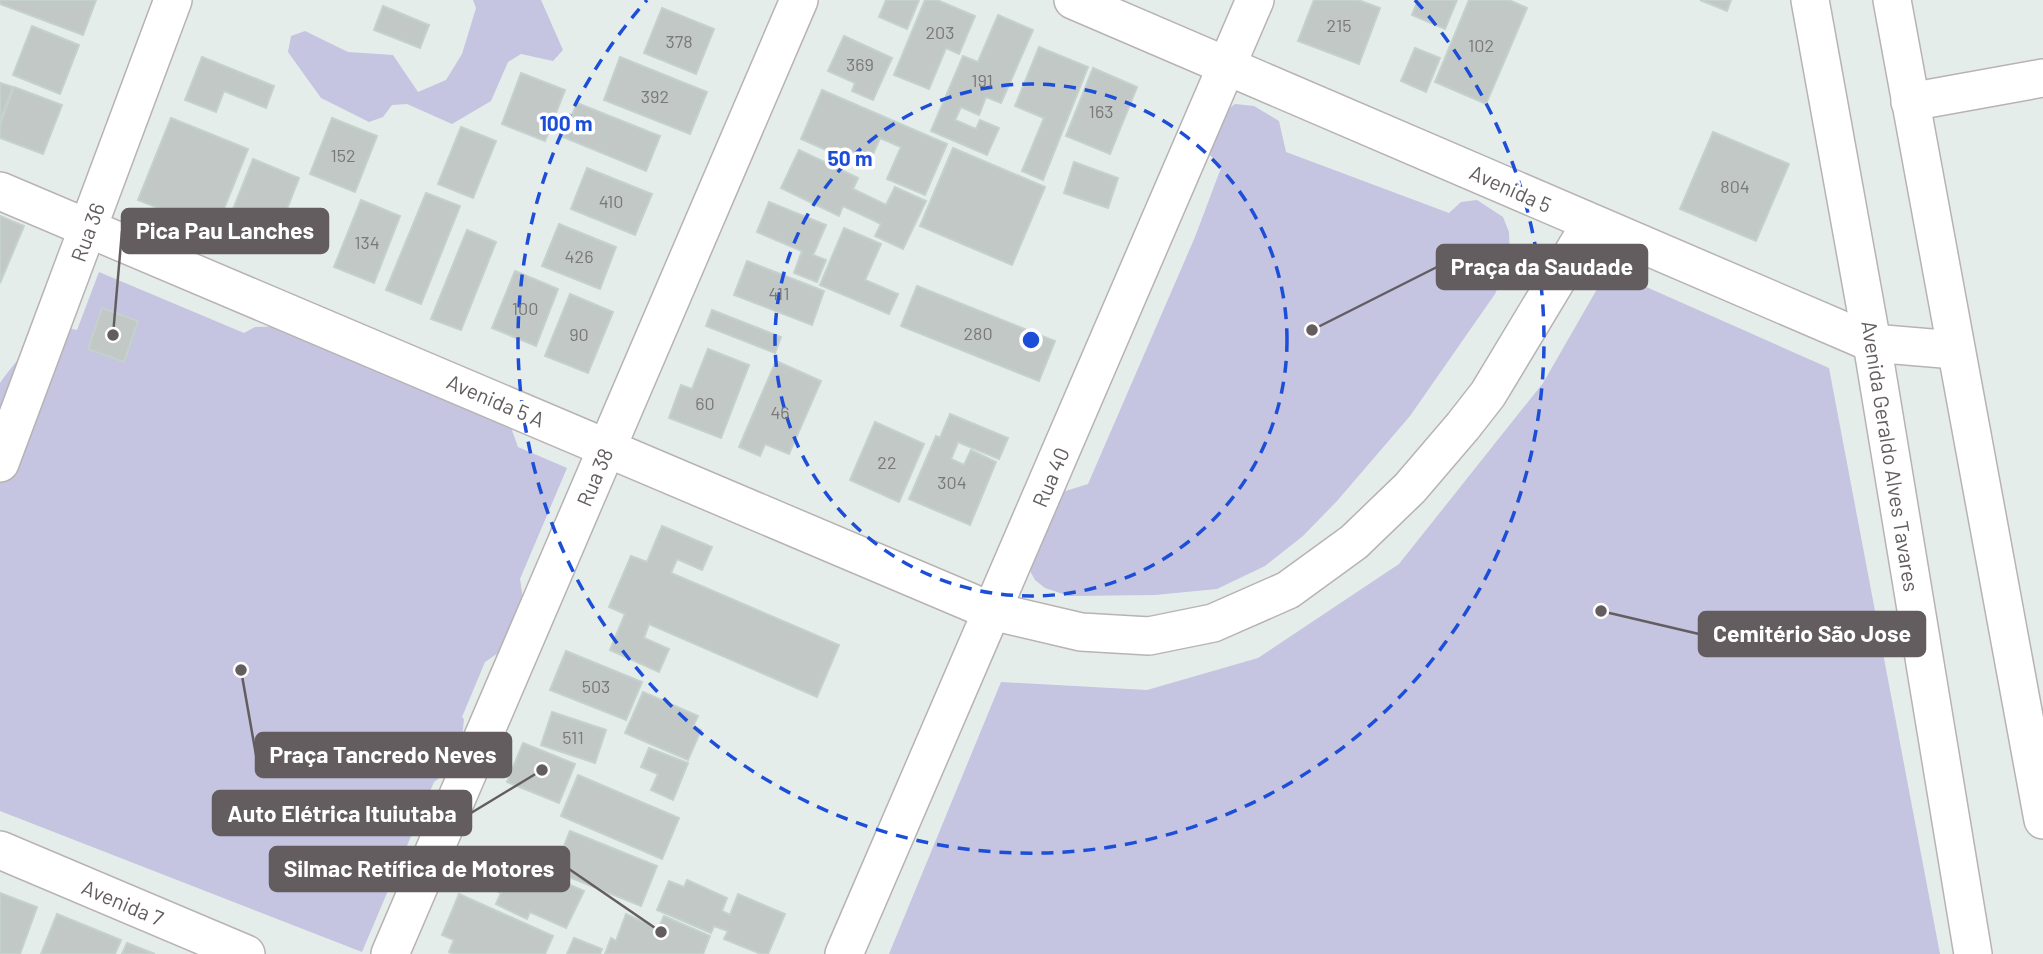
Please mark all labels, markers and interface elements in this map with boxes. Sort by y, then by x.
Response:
house number: 215 [1327,14,1351,36]
house number: 203 [925,21,955,43]
house number: 378 [665,30,693,52]
house number: 102 [1468,34,1494,56]
house number: 369 [846,53,874,75]
house number: 191 [971,69,993,91]
house number: 392 [641,85,669,107]
house number: 163 [1089,100,1113,122]
text: 100 m [539,110,593,135]
house number: 152 [330,144,356,166]
text: 50 m [827,145,873,170]
street label: Avenida 5 [1466,159,1556,217]
house number: 804 [1720,175,1750,197]
house number: 410 [599,190,623,212]
street label: Rua 36 [65,199,109,265]
callout: Pica Pau Lanches [122,209,328,253]
text: Pica Pau Lanches [136,216,314,244]
house number: 134 [354,231,380,253]
house number: 426 [565,245,593,267]
callout: Praça da Saudade [1437,245,1647,289]
text: Praça da Saudade [1451,252,1633,280]
house number: 411 [769,282,789,304]
house number: 100 [512,297,538,319]
street label: Avenida Geraldo Alves Tavares [1857,319,1925,593]
house number: 280 [963,322,993,344]
house number: 90 [569,323,589,345]
centre of rings [1019,328,1043,352]
street label: Avenida 5 A [443,368,549,432]
house number: 60 [695,392,715,414]
house number: 46 [770,401,790,423]
street label: Rua 40 [1026,443,1074,511]
street label: Rua 38 [571,444,617,510]
house number: 22 [877,451,897,473]
house number: 304 [937,471,967,493]
callout: Cemitério São Jose [1699,612,1925,656]
text: Cemitério São Jose [1713,619,1911,647]
house number: 503 [582,675,610,697]
house number: 511 [562,726,584,748]
callout: Praça Tancredo Neves [256,733,511,777]
text: Praça Tancredo Neves [269,740,497,768]
callout: Auto Elétrica Ituiutaba [213,791,471,835]
text: Auto Elétrica Ituiutaba [227,799,457,827]
callout: Silmac Retífica de Motores [270,847,569,891]
text: Silmac Retífica de Motores [284,854,554,882]
street label: Avenida 7 [79,874,168,930]

